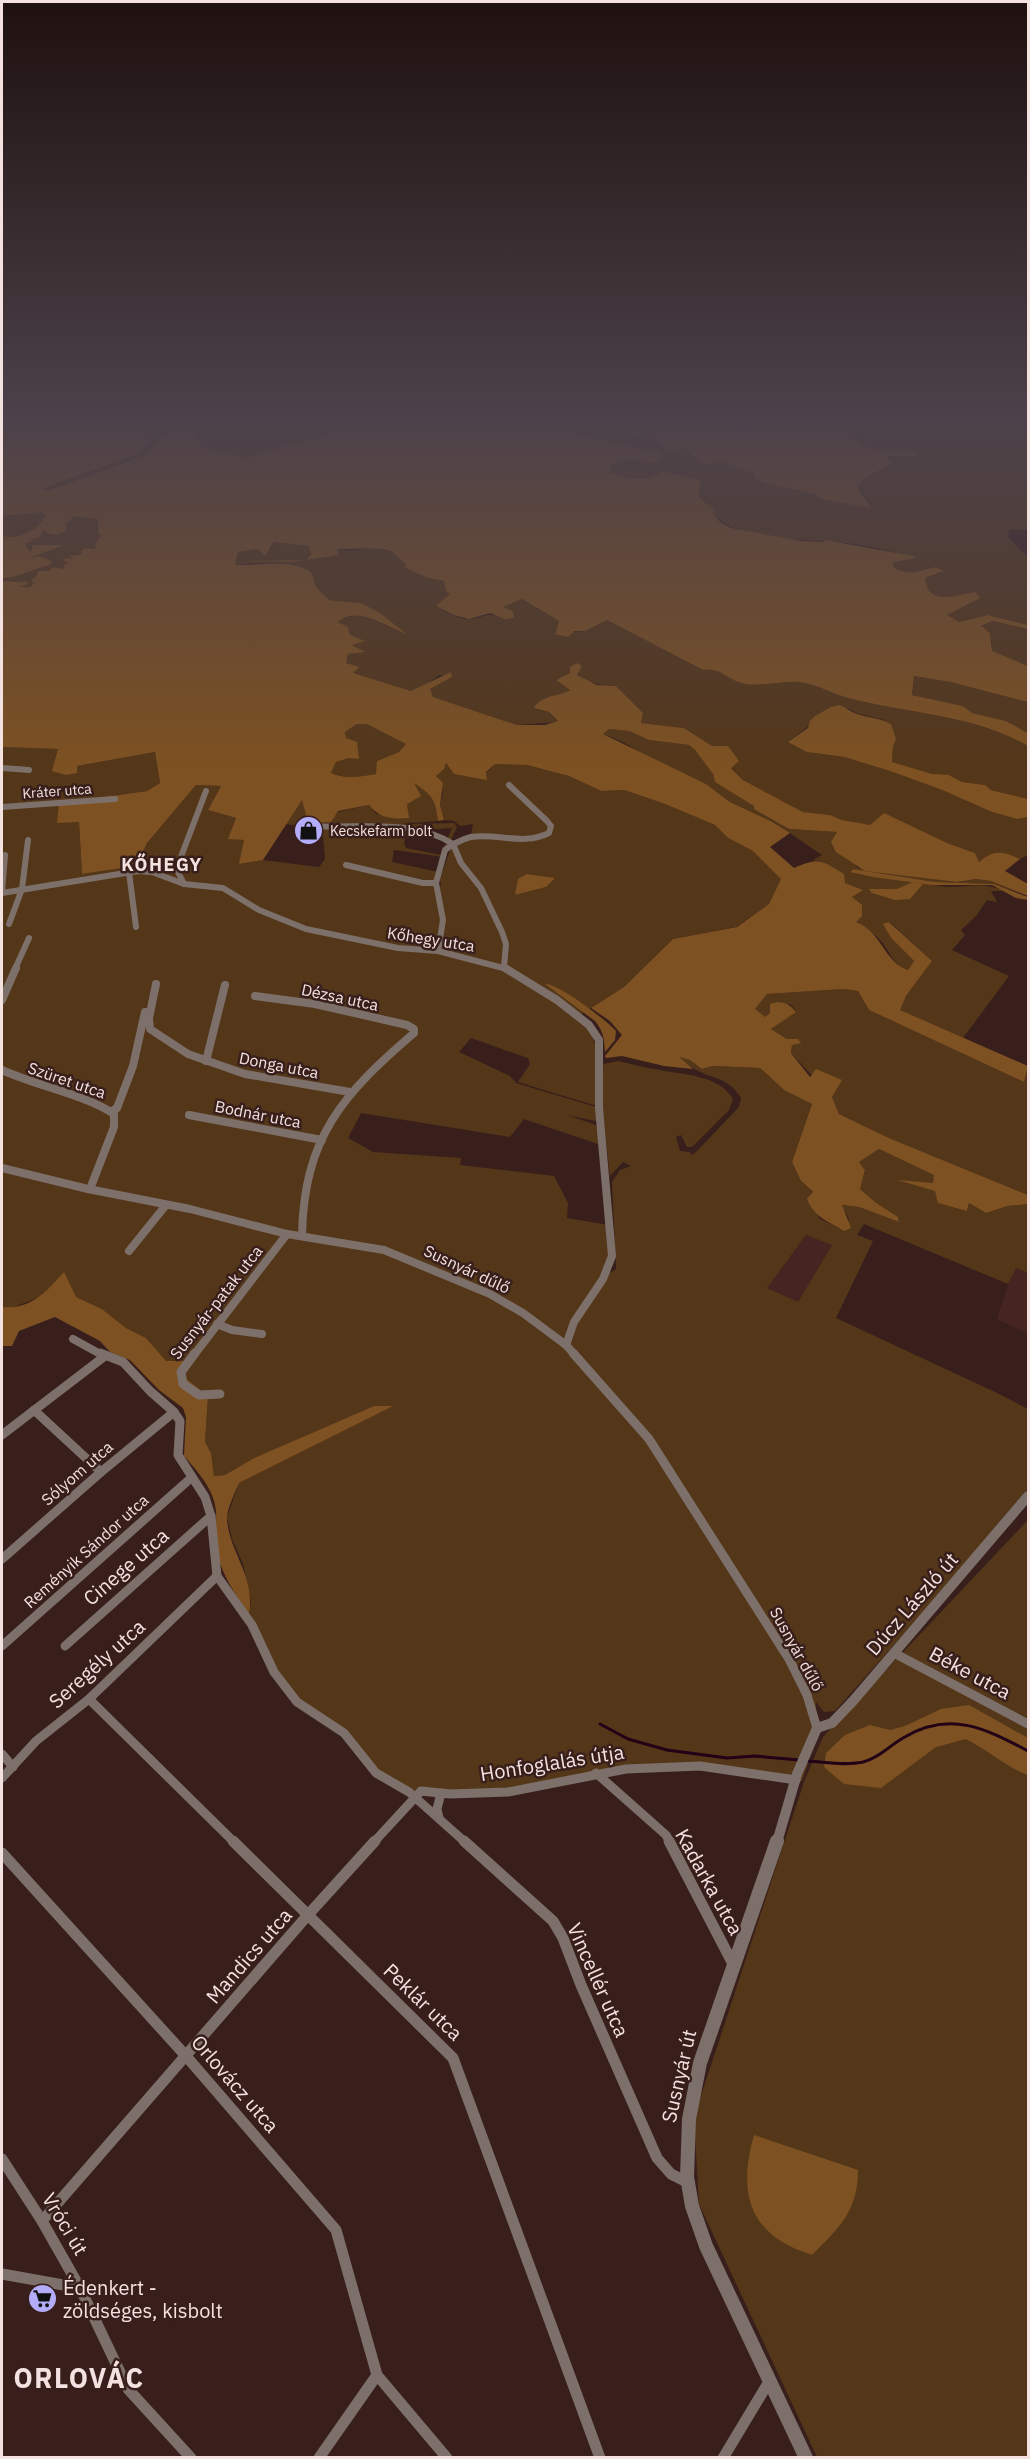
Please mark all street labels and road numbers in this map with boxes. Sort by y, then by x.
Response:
street label: Kráter utca [22,780,93,802]
street label: Kőhegy utca [386,922,477,956]
street label: Dézsa utca [300,979,381,1015]
street label: Donga utca [237,1047,321,1083]
street label: Szüret utca [25,1057,109,1103]
street label: Bodnár utca [213,1096,303,1132]
street label: Susnyár dűlő [421,1240,513,1298]
street label: Susnyár-patak utca [165,1241,267,1363]
street label: Sólyom utca [37,1436,117,1510]
street label: Reményik Sándor utca [20,1489,153,1612]
street label: Cinege utca [77,1522,174,1611]
street label: Dúcz László út [859,1546,964,1661]
street label: Susnyár dűlő [766,1604,828,1694]
street label: Seregély utca [43,1613,151,1714]
street label: Béke utca [925,1640,1016,1706]
street label: Honfoglalás útja [478,1738,626,1787]
street label: Kadarka utca [669,1824,750,1940]
street label: Mandics utca [200,1902,298,2009]
street label: Vincellér utca [561,1918,636,2041]
street label: Peklár utca [378,1957,469,2046]
street label: Susnyár út [655,2027,702,2125]
street label: Orlovácz utca [185,2029,286,2139]
street label: Vróci út [36,2187,95,2260]

